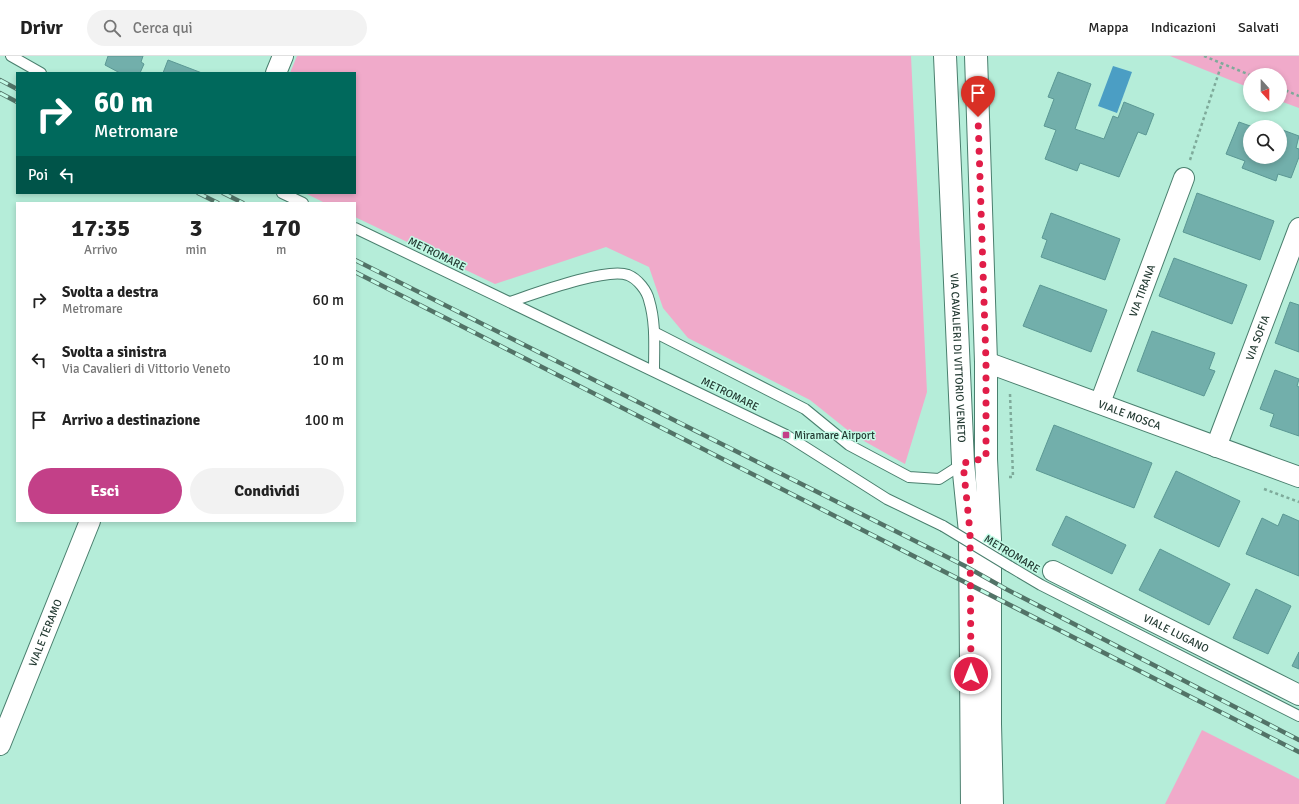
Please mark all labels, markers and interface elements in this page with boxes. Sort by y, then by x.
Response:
search box [87,10,367,46]
text: Drivr [20,16,63,40]
icon: search [101,17,123,39]
text: Cerca qui [133,19,193,37]
text: Mappa [1088,19,1129,36]
text: Indicazioni [1151,19,1216,36]
text: Salvati [1238,19,1279,36]
north arrow [1243,68,1287,112]
map controls [1243,68,1287,164]
pin [961,76,995,117]
icon: arrive [967,82,989,104]
text: 60 m [94,86,153,120]
icon: right [28,88,80,140]
text: Metromare [94,120,178,142]
button: search [1243,120,1287,164]
icon: left [56,164,78,186]
text: Poi [28,166,48,184]
text: 17:35 [71,213,130,243]
text: 3 [190,213,202,243]
text: 170 [262,213,301,243]
street label: METROMARE [406,234,468,274]
text: Arrivo [84,242,118,258]
text: min [186,242,207,258]
text: m [276,242,286,258]
street label: VIA TIRANA [1126,262,1158,319]
street label: VIA CAVALIERI DI VITTORIO VENETO [948,272,969,443]
text: Svolta a destra [62,283,158,301]
icon: right [28,289,50,311]
text: 60 m [313,291,344,309]
text: Metromare [62,301,123,317]
street label: VIA SOFIA [1243,313,1272,362]
text: Svolta a sinistra [62,343,167,361]
icon: left [28,349,50,371]
text: 10 m [313,351,344,369]
text: Via Cavalieri di Vittorio Veneto [62,361,230,377]
street label: METROMARE [699,374,761,414]
street label: VIALE MOSCA [1096,397,1163,432]
icon: arrive [28,409,50,431]
text: Arrivo a destinazione [62,411,200,429]
text: 100 m [304,411,344,429]
place label: Miramare Airport [794,429,875,442]
marker: Miramare Airport [781,430,791,440]
button: Esci [28,468,182,514]
button: Condividi [190,468,344,514]
street label: METROMARE [982,532,1042,576]
street label: VIALE TERAMO [26,597,65,668]
street label: VIALE LUGANO [1141,611,1211,655]
position arrow [950,653,992,695]

